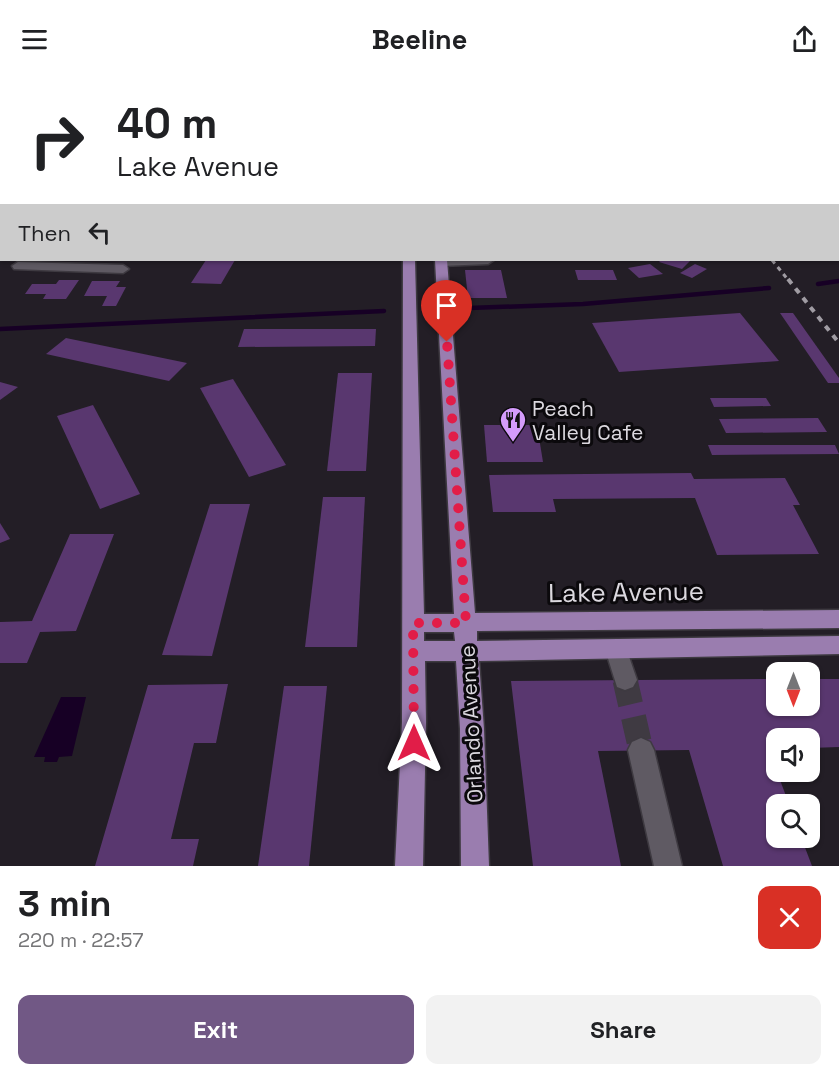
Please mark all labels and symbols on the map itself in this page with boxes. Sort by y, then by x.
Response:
pin [421,280,472,342]
place label: Peach Valley Cafe [532,395,643,446]
restaurant icon: Peach Valley Cafe [498,405,528,443]
street label: Lake Avenue [548,574,704,610]
street label: Orlando Avenue [453,644,489,804]
north arrow [766,662,820,716]
position arrow [382,711,446,775]

